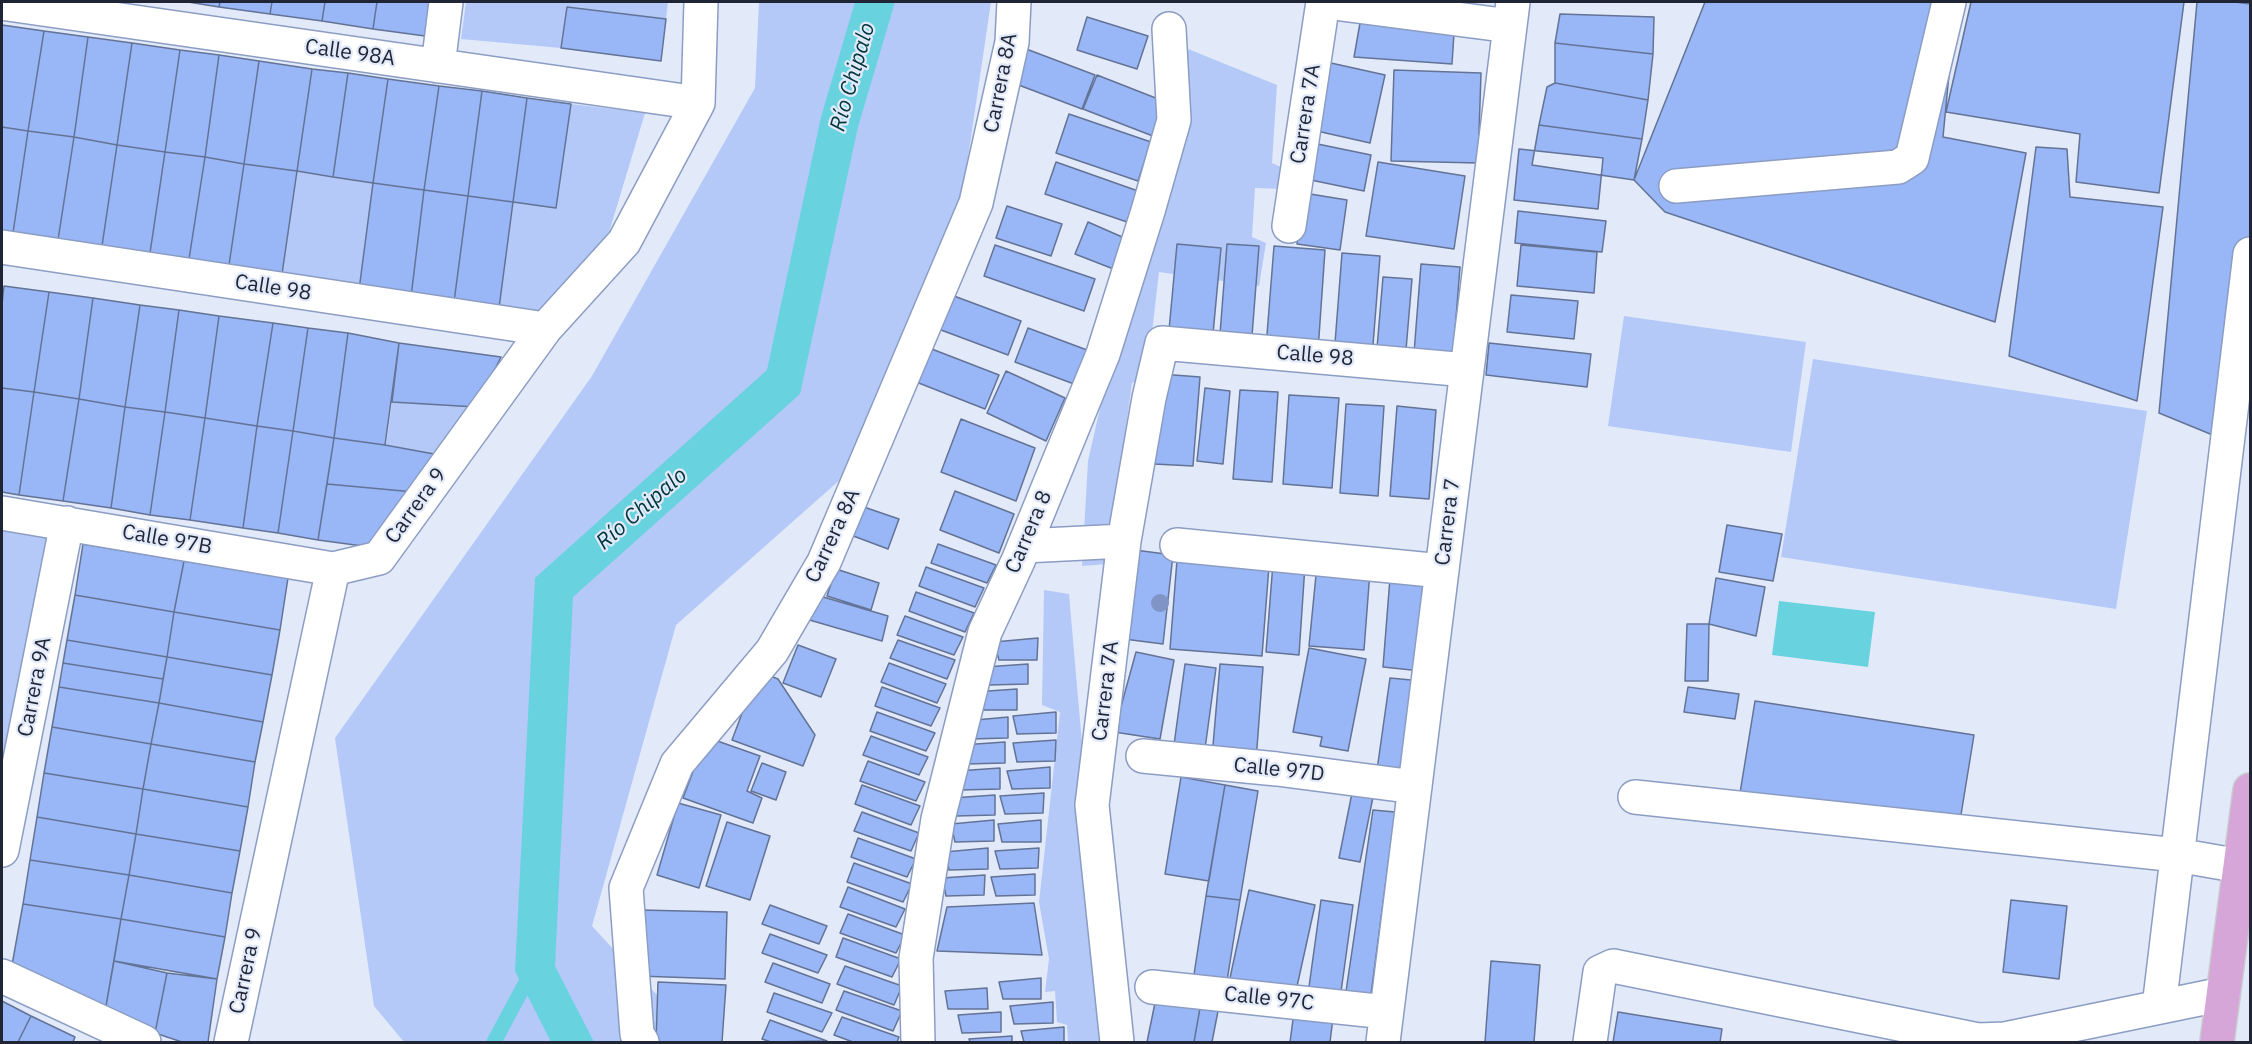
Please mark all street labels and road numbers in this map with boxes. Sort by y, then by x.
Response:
street label: Carrera 8A [979,31,1023,135]
street label: Calle 98A [303,34,397,72]
street label: Carrera 7A [1286,62,1326,166]
street label: Calle 98 [233,270,313,306]
street label: Calle 98 [1275,340,1355,372]
street label: Carrera 9 [380,463,452,549]
street label: Carrera 7 [1430,477,1466,567]
street label: Carrera 8A [800,485,866,587]
street label: Carrera 8 [1000,487,1058,577]
street label: Calle 97B [120,520,214,560]
street label: Carrera 9A [13,635,57,739]
street label: Carrera 7A [1087,639,1125,743]
street label: Calle 97D [1232,753,1326,787]
street label: Carrera 9 [225,926,267,1016]
street label: Calle 97C [1223,982,1315,1016]

